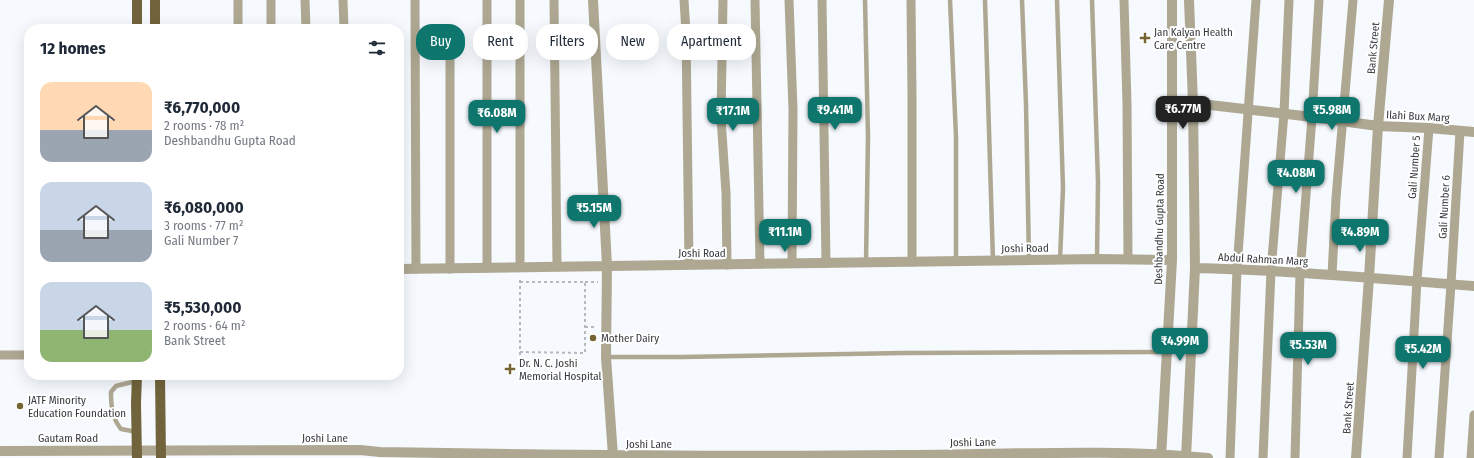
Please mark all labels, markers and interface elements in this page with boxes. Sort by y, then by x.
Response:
street label: Bank Street [1365,21,1382,74]
chip: Buy [416,24,465,60]
chip: Rent [473,24,528,60]
chip: Filters [536,24,598,60]
chip: New [606,24,659,60]
chip: Apartment [667,24,756,60]
place label: Jan Kalyan Health Care Centre [1154,26,1233,52]
marker: Jan Kalyan Health Care Centre [1139,32,1151,44]
icon: filters [366,37,388,59]
text: 12 homes [40,38,106,59]
pin: ₹6.77M [1150,96,1216,130]
text: ₹6,770,000 [164,97,240,118]
pin: ₹9.41M [802,97,868,131]
pin: ₹5.98M [1299,97,1365,131]
icon: home [72,98,120,146]
pin: ₹17.1M [700,98,766,132]
pin: ₹6.08M [464,100,530,134]
text: ₹6.77M [1165,101,1201,116]
text: ₹9.41M [817,102,853,117]
text: ₹5.98M [1313,102,1351,117]
text: ₹17.1M [716,103,750,118]
text: ₹6.08M [477,105,517,120]
street label: Ilahi Bux Marg [1386,108,1451,125]
text: 2 rooms · 78 m² [164,118,244,133]
text: Deshbandhu Gupta Road [164,133,296,148]
street label: Gali Number 5 [1406,135,1423,199]
pin: ₹4.08M [1263,160,1329,194]
text: ₹4.08M [1277,165,1315,180]
street label: Deshbandhu Gupta Road [1152,173,1167,285]
street label: Gali Number 6 [1436,174,1453,239]
pin: ₹5.15M [561,195,627,229]
text: ₹6,080,000 [164,197,244,218]
icon: home [72,198,120,246]
text: ₹5.15M [576,200,612,215]
text: 3 rooms · 77 m² [164,218,243,233]
pin: ₹11.1M [752,219,818,253]
pin: ₹4.89M [1327,219,1393,253]
text: ₹11.1M [768,224,802,239]
text: ₹4.89M [1341,224,1379,239]
text: Gali Number 7 [164,233,238,248]
street label: Joshi Road [1001,242,1049,255]
street label: Joshi Road [678,247,726,260]
street label: Abdul Rahman Marg [1218,251,1309,268]
text: ₹5,530,000 [164,297,242,318]
icon: home [72,298,120,346]
text: 2 rooms · 64 m² [164,318,245,333]
pin: ₹4.99M [1147,328,1213,362]
place label: Mother Dairy [601,332,659,345]
pin: ₹5.53M [1275,332,1341,366]
text: Bank Street [164,333,225,348]
marker: Mother Dairy [588,333,598,343]
text: ₹4.99M [1161,333,1199,348]
pin: ₹5.42M [1390,336,1456,370]
text: ₹5.53M [1289,337,1327,352]
text: ₹5.42M [1404,341,1442,356]
place label: Dr. N. C. Joshi Memorial Hospital [519,357,601,383]
marker: Dr. N. C. Joshi Memorial Hospital [504,363,516,375]
street label: Bank Street [1340,381,1357,434]
place label: JATF Minority Education Foundation [28,394,126,420]
marker: JATF Minority Education Foundation [15,401,25,411]
street label: Gautam Road [38,432,98,445]
street label: Joshi Lane [302,432,348,445]
street label: Joshi Lane [950,436,996,449]
street label: Joshi Lane [626,438,672,451]

